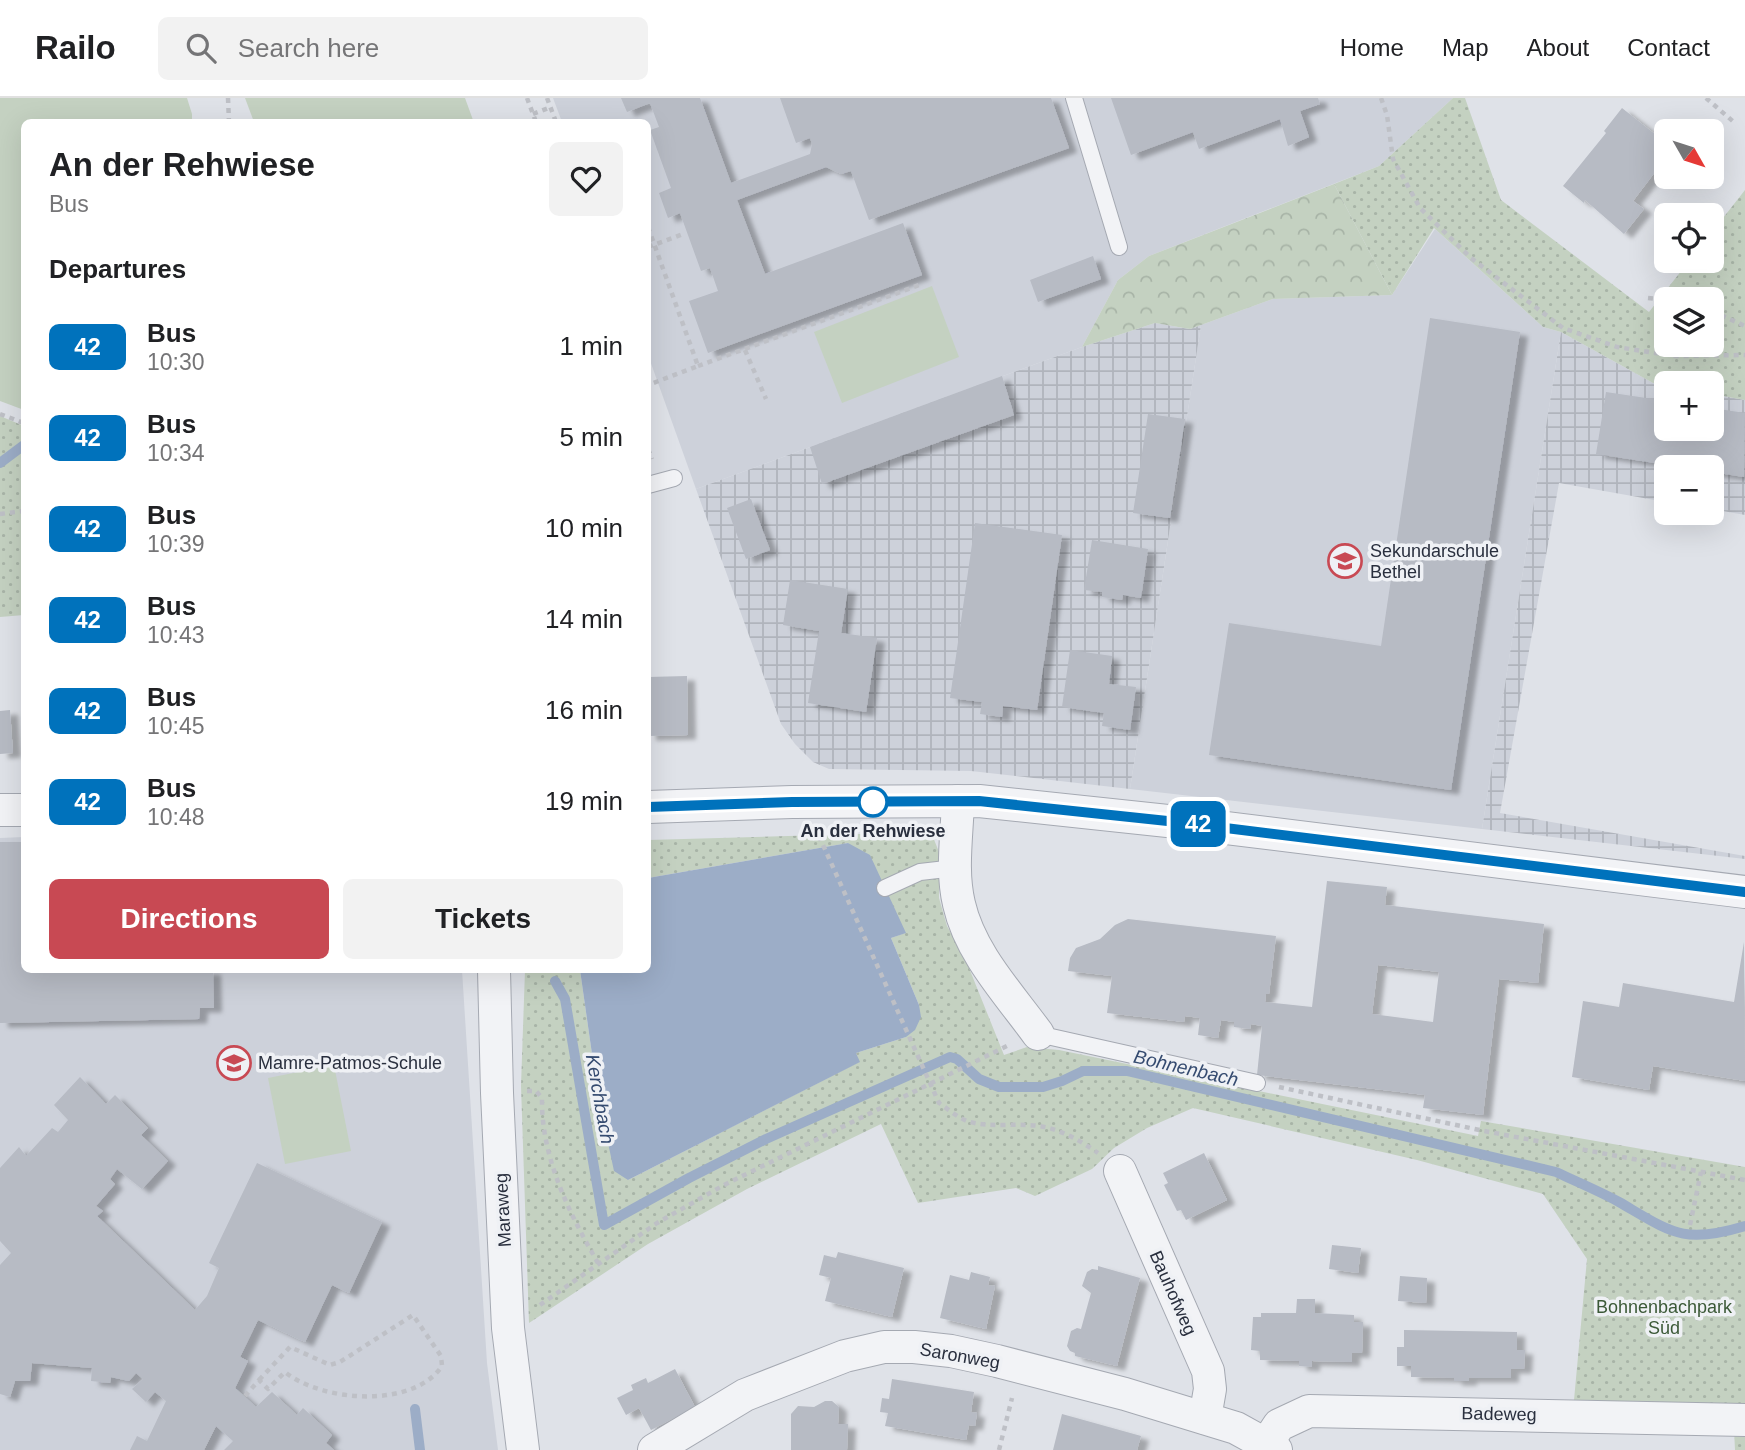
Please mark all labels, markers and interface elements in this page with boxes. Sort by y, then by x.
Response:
search box [158,17,648,80]
text: Railo [35,29,116,66]
icon: search [182,29,220,67]
text: Search here [238,33,379,63]
text: Home [1340,34,1404,61]
text: Map [1442,34,1489,61]
text: About [1527,34,1589,61]
text: Contact [1627,34,1710,61]
north arrow [1654,119,1724,189]
map controls [1654,119,1724,525]
button: heart [549,142,623,216]
text: An der Rehwiese [49,146,315,183]
text: Bus [49,191,89,217]
button: locate [1654,203,1724,273]
text: Departures [49,254,186,284]
button: layers [1654,287,1724,357]
text: Bus [147,318,196,348]
text: 1 min [559,331,623,361]
text: 42 [74,333,101,360]
text: 10:30 [147,349,205,375]
button: + [1654,371,1724,441]
text: Bus [147,409,196,439]
text: 5 min [559,422,623,452]
text: 42 [74,424,101,451]
text: 10:34 [147,440,205,466]
button: − [1654,455,1724,525]
text: Bus [147,500,196,530]
text: 10 min [545,513,623,543]
text: 42 [74,515,101,542]
text: 10:39 [147,531,205,557]
place label: Sekundarschule Bethel [1370,541,1499,582]
school or university icon: Sekundarschule Bethel [1326,542,1364,580]
text: Bus [147,591,196,621]
text: 14 min [545,604,623,634]
text: 42 [74,606,101,633]
text: 10:43 [147,622,205,648]
text: Bus [147,682,196,712]
text: 16 min [545,695,623,725]
text: 42 [74,697,101,724]
text: 10:45 [147,713,205,739]
text: Bus [147,773,196,803]
text: 19 min [545,786,623,816]
marker: An der Rehwiese [858,787,888,817]
text: 42 [74,788,101,815]
line badge: 42 [1166,801,1230,847]
text: 10:48 [147,804,205,830]
text: 42 [1185,810,1211,837]
place label: An der Rehwiese [800,821,946,841]
button: Directions [49,879,329,959]
button: Tickets [343,879,623,959]
school or university icon: Mamre-Patmos-Schule [215,1044,253,1082]
water label: Bohnenbach [1132,1046,1240,1090]
water label: Kerchbach [582,1052,618,1146]
place label: Mamre-Patmos-Schule [258,1053,442,1073]
street label: Maraweg [491,1173,515,1247]
street label: Bauhofweg [1146,1248,1200,1338]
park label: Bohnenbachpark Süd [1596,1297,1733,1338]
street label: Saronweg [918,1339,1002,1373]
street label: Badeweg [1461,1403,1537,1425]

